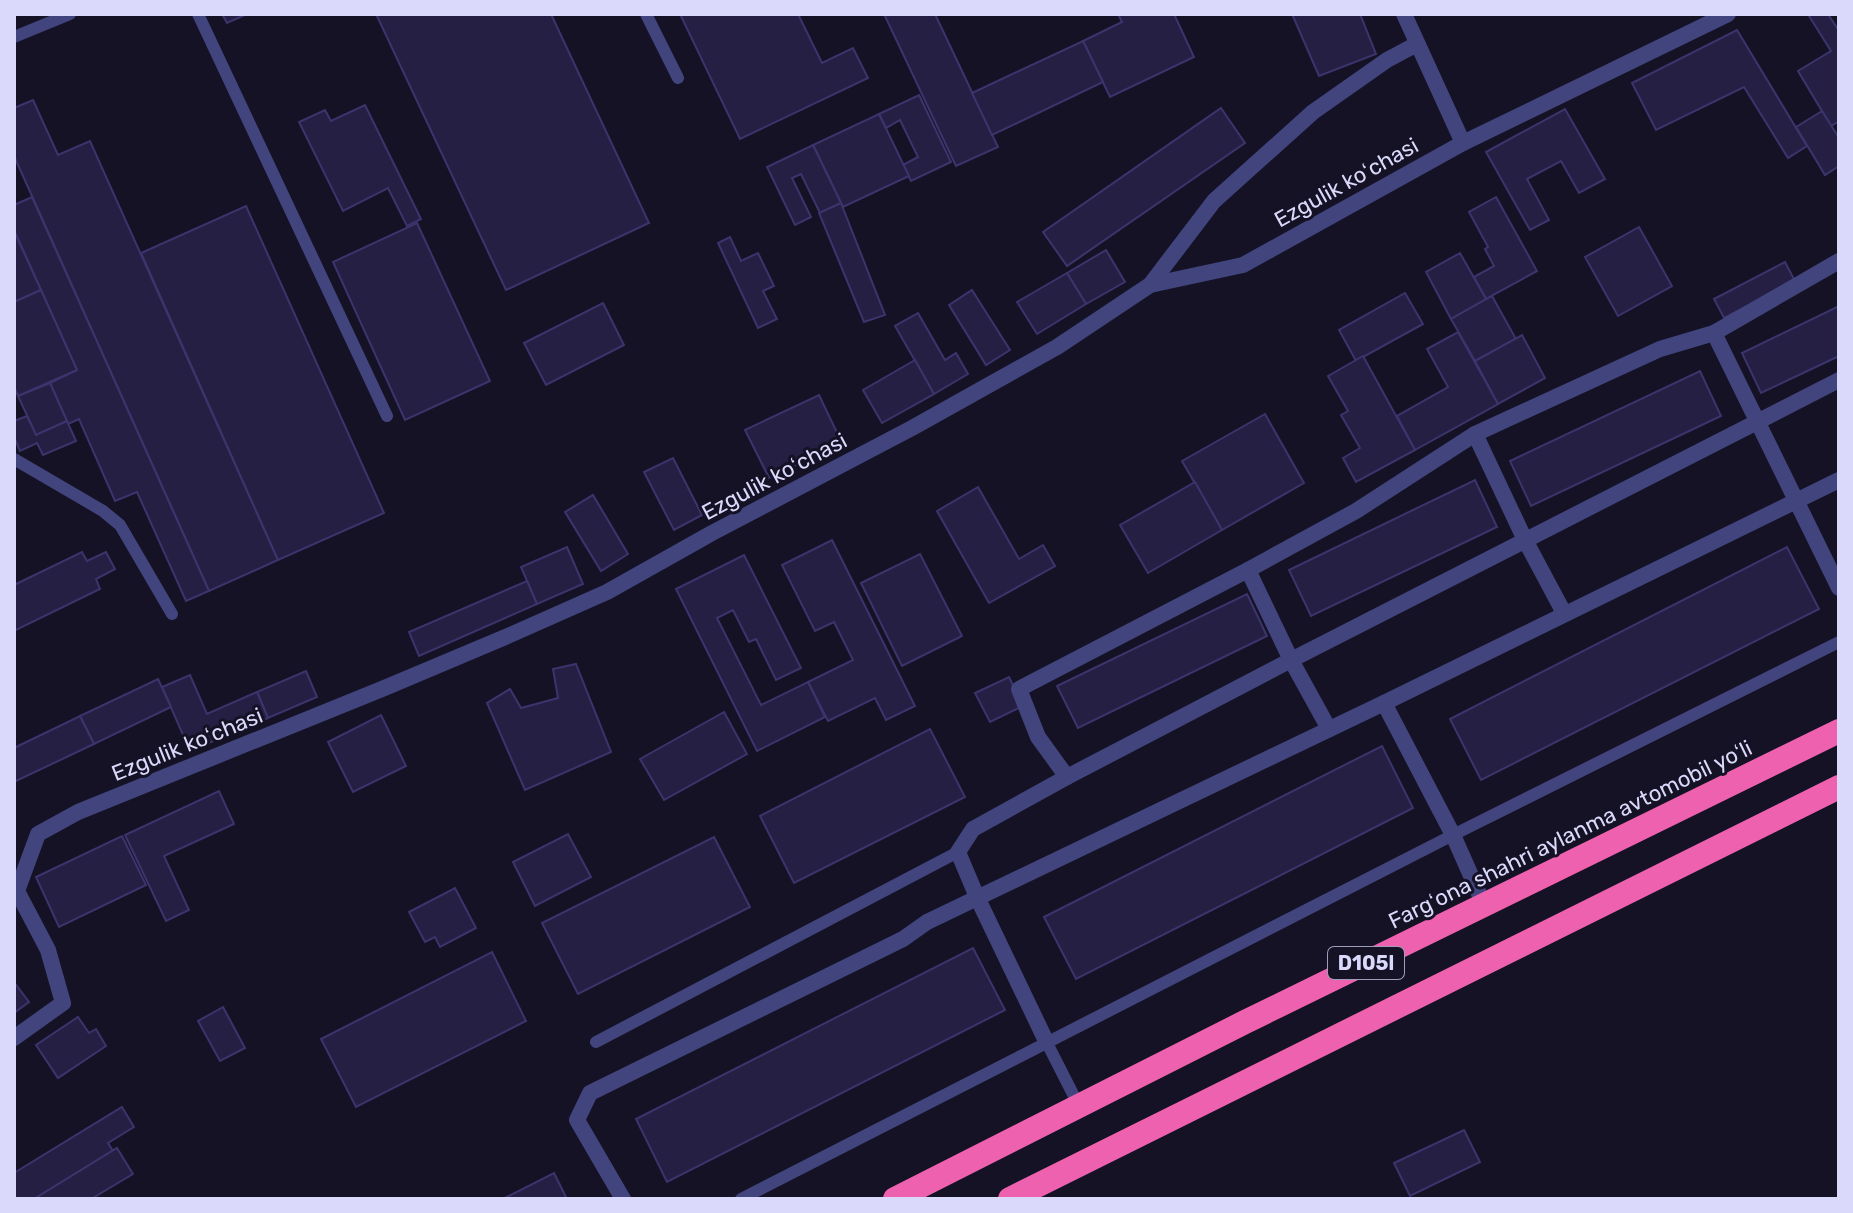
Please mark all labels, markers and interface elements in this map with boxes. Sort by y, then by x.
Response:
street label: Ezgulik koʻchasi [1269,132,1423,233]
street label: Ezgulik koʻchasi [697,427,851,526]
street label: Ezgulik koʻchasi [108,702,267,787]
street label: Fargʻona shahri aylanma avtomobil yoʻli [1384,734,1756,935]
road number: D105l [1328,947,1404,979]

